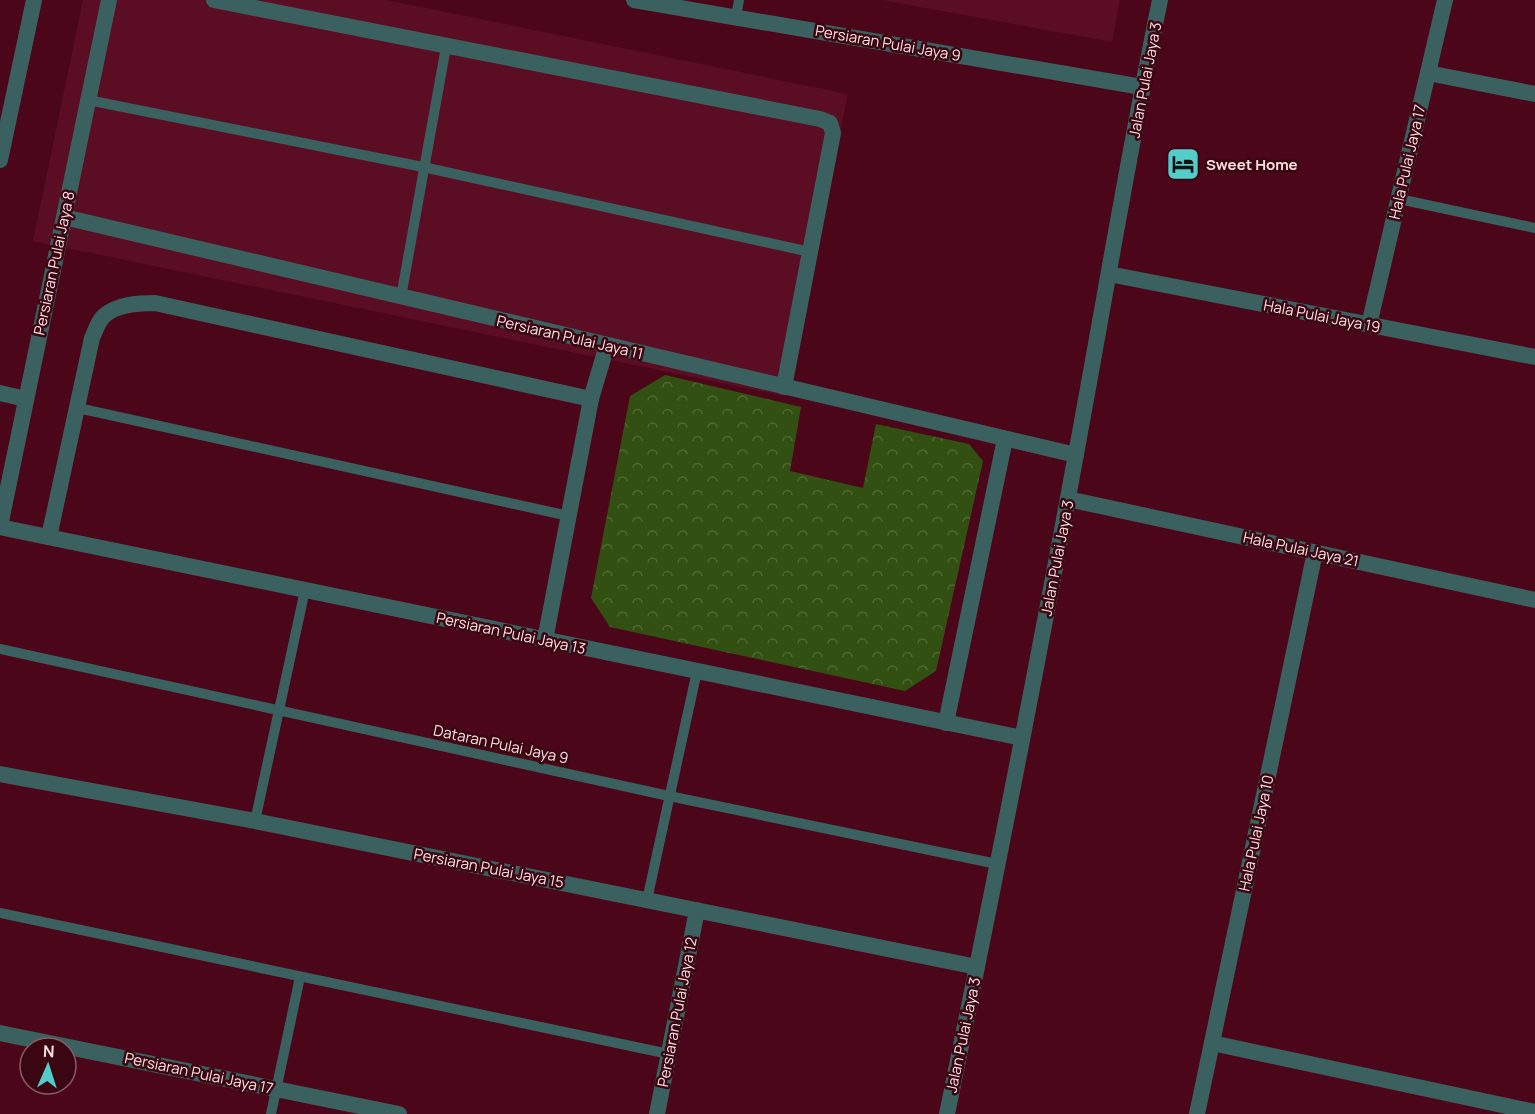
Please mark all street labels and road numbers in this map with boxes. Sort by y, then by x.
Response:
street label: Persiaran Pulai Jaya 9 [814,20,962,66]
street label: Jalan Pulai Jaya 3 [1123,20,1167,140]
street label: Hala Pulai Jaya 17 [1384,103,1430,221]
street label: Persiaran Pulai Jaya 8 [28,189,80,337]
street label: Hala Pulai Jaya 19 [1262,294,1382,338]
street label: Persiaran Pulai Jaya 11 [495,310,645,364]
street label: Jalan Pulai Jaya 3 [1035,498,1079,618]
street label: Hala Pulai Jaya 21 [1241,526,1361,572]
street label: Persiaran Pulai Jaya 13 [434,607,588,659]
street label: Dataran Pulai Jaya 9 [432,719,570,769]
street label: Hala Pulai Jaya 10 [1233,773,1279,893]
street label: Persiaran Pulai Jaya 15 [412,843,566,893]
street label: Persiaran Pulai Jaya 12 [652,935,702,1089]
street label: Jalan Pulai Jaya 3 [941,975,985,1095]
street label: Persiaran Pulai Jaya 17 [123,1047,275,1099]

